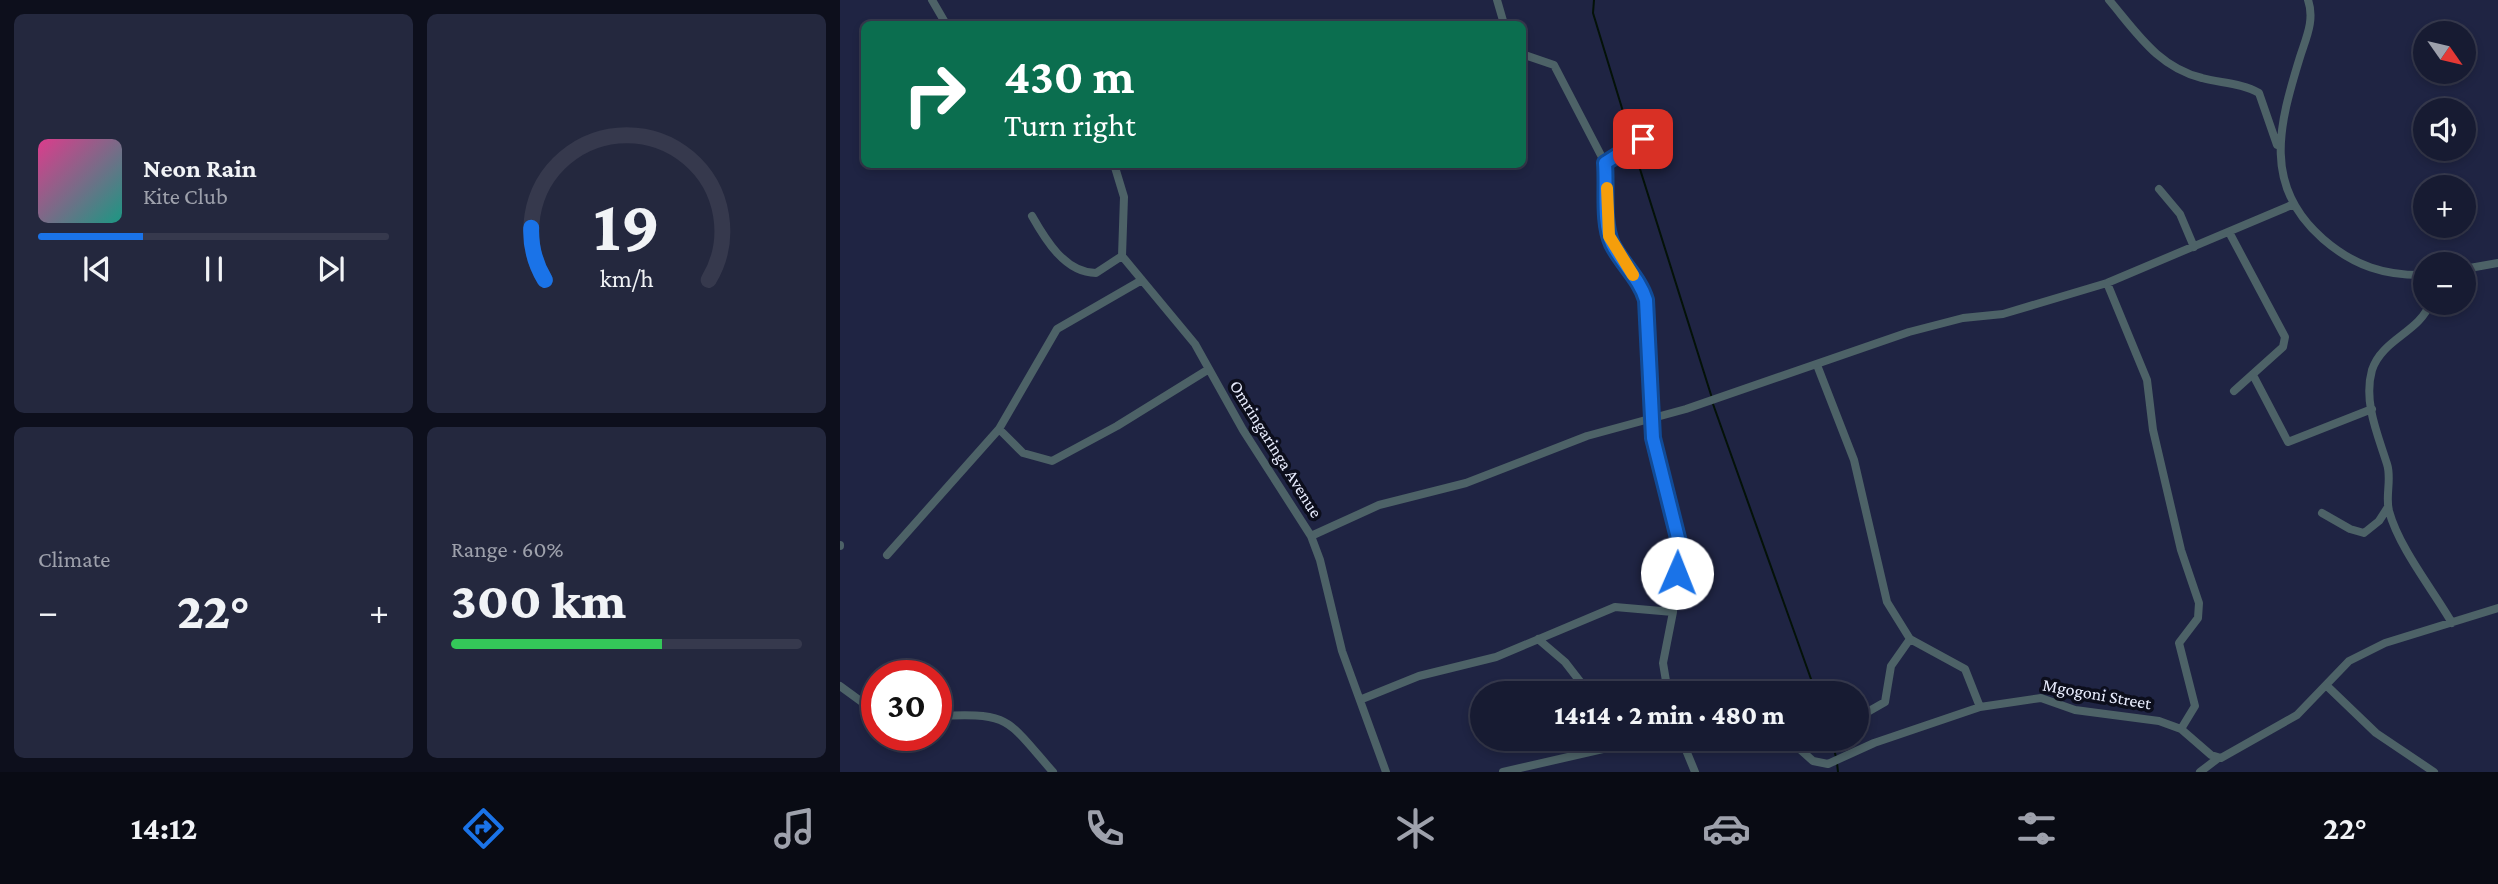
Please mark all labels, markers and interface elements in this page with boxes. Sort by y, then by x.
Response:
north arrow [2413,21,2476,84]
map controls [2413,21,2476,315]
icon: right [889,49,980,140]
text: 430 m [1004,49,1135,104]
button: sound [2413,98,2476,161]
text: Turn right [1004,107,1136,143]
pin [1613,109,1673,169]
icon: arrive [1624,120,1662,158]
text: Neon Rain [143,154,257,183]
button: + [2413,175,2476,238]
text: Kite Club [143,183,228,209]
text: 19 [593,185,660,266]
icon: previous [78,250,116,288]
icon: pause [195,250,233,288]
icon: next [312,250,350,288]
button: − [2413,252,2476,315]
text: km/h [600,265,653,292]
street label: Omringaringa Avenue [1226,377,1326,522]
text: Range · 60% [451,536,564,562]
position arrow [1640,536,1714,610]
text: Climate [38,546,110,572]
text: 300 km [451,571,626,629]
text: 22° [177,581,250,639]
text: − [38,590,58,632]
text: + [369,590,389,632]
speed limit sign: 30 [861,660,952,751]
street label: Mgogoni Street [2041,675,2154,714]
text: 14:14 · 2 min · 480 m [1554,701,1785,730]
icon: directions [459,804,508,853]
icon: music [770,804,819,853]
icon: phone [1080,804,1129,853]
icon: climate [1391,804,1440,853]
icon: car [1702,804,1751,853]
icon: filters [2012,804,2061,853]
text: 14:12 [131,810,197,846]
text: 22° [2323,810,2367,846]

